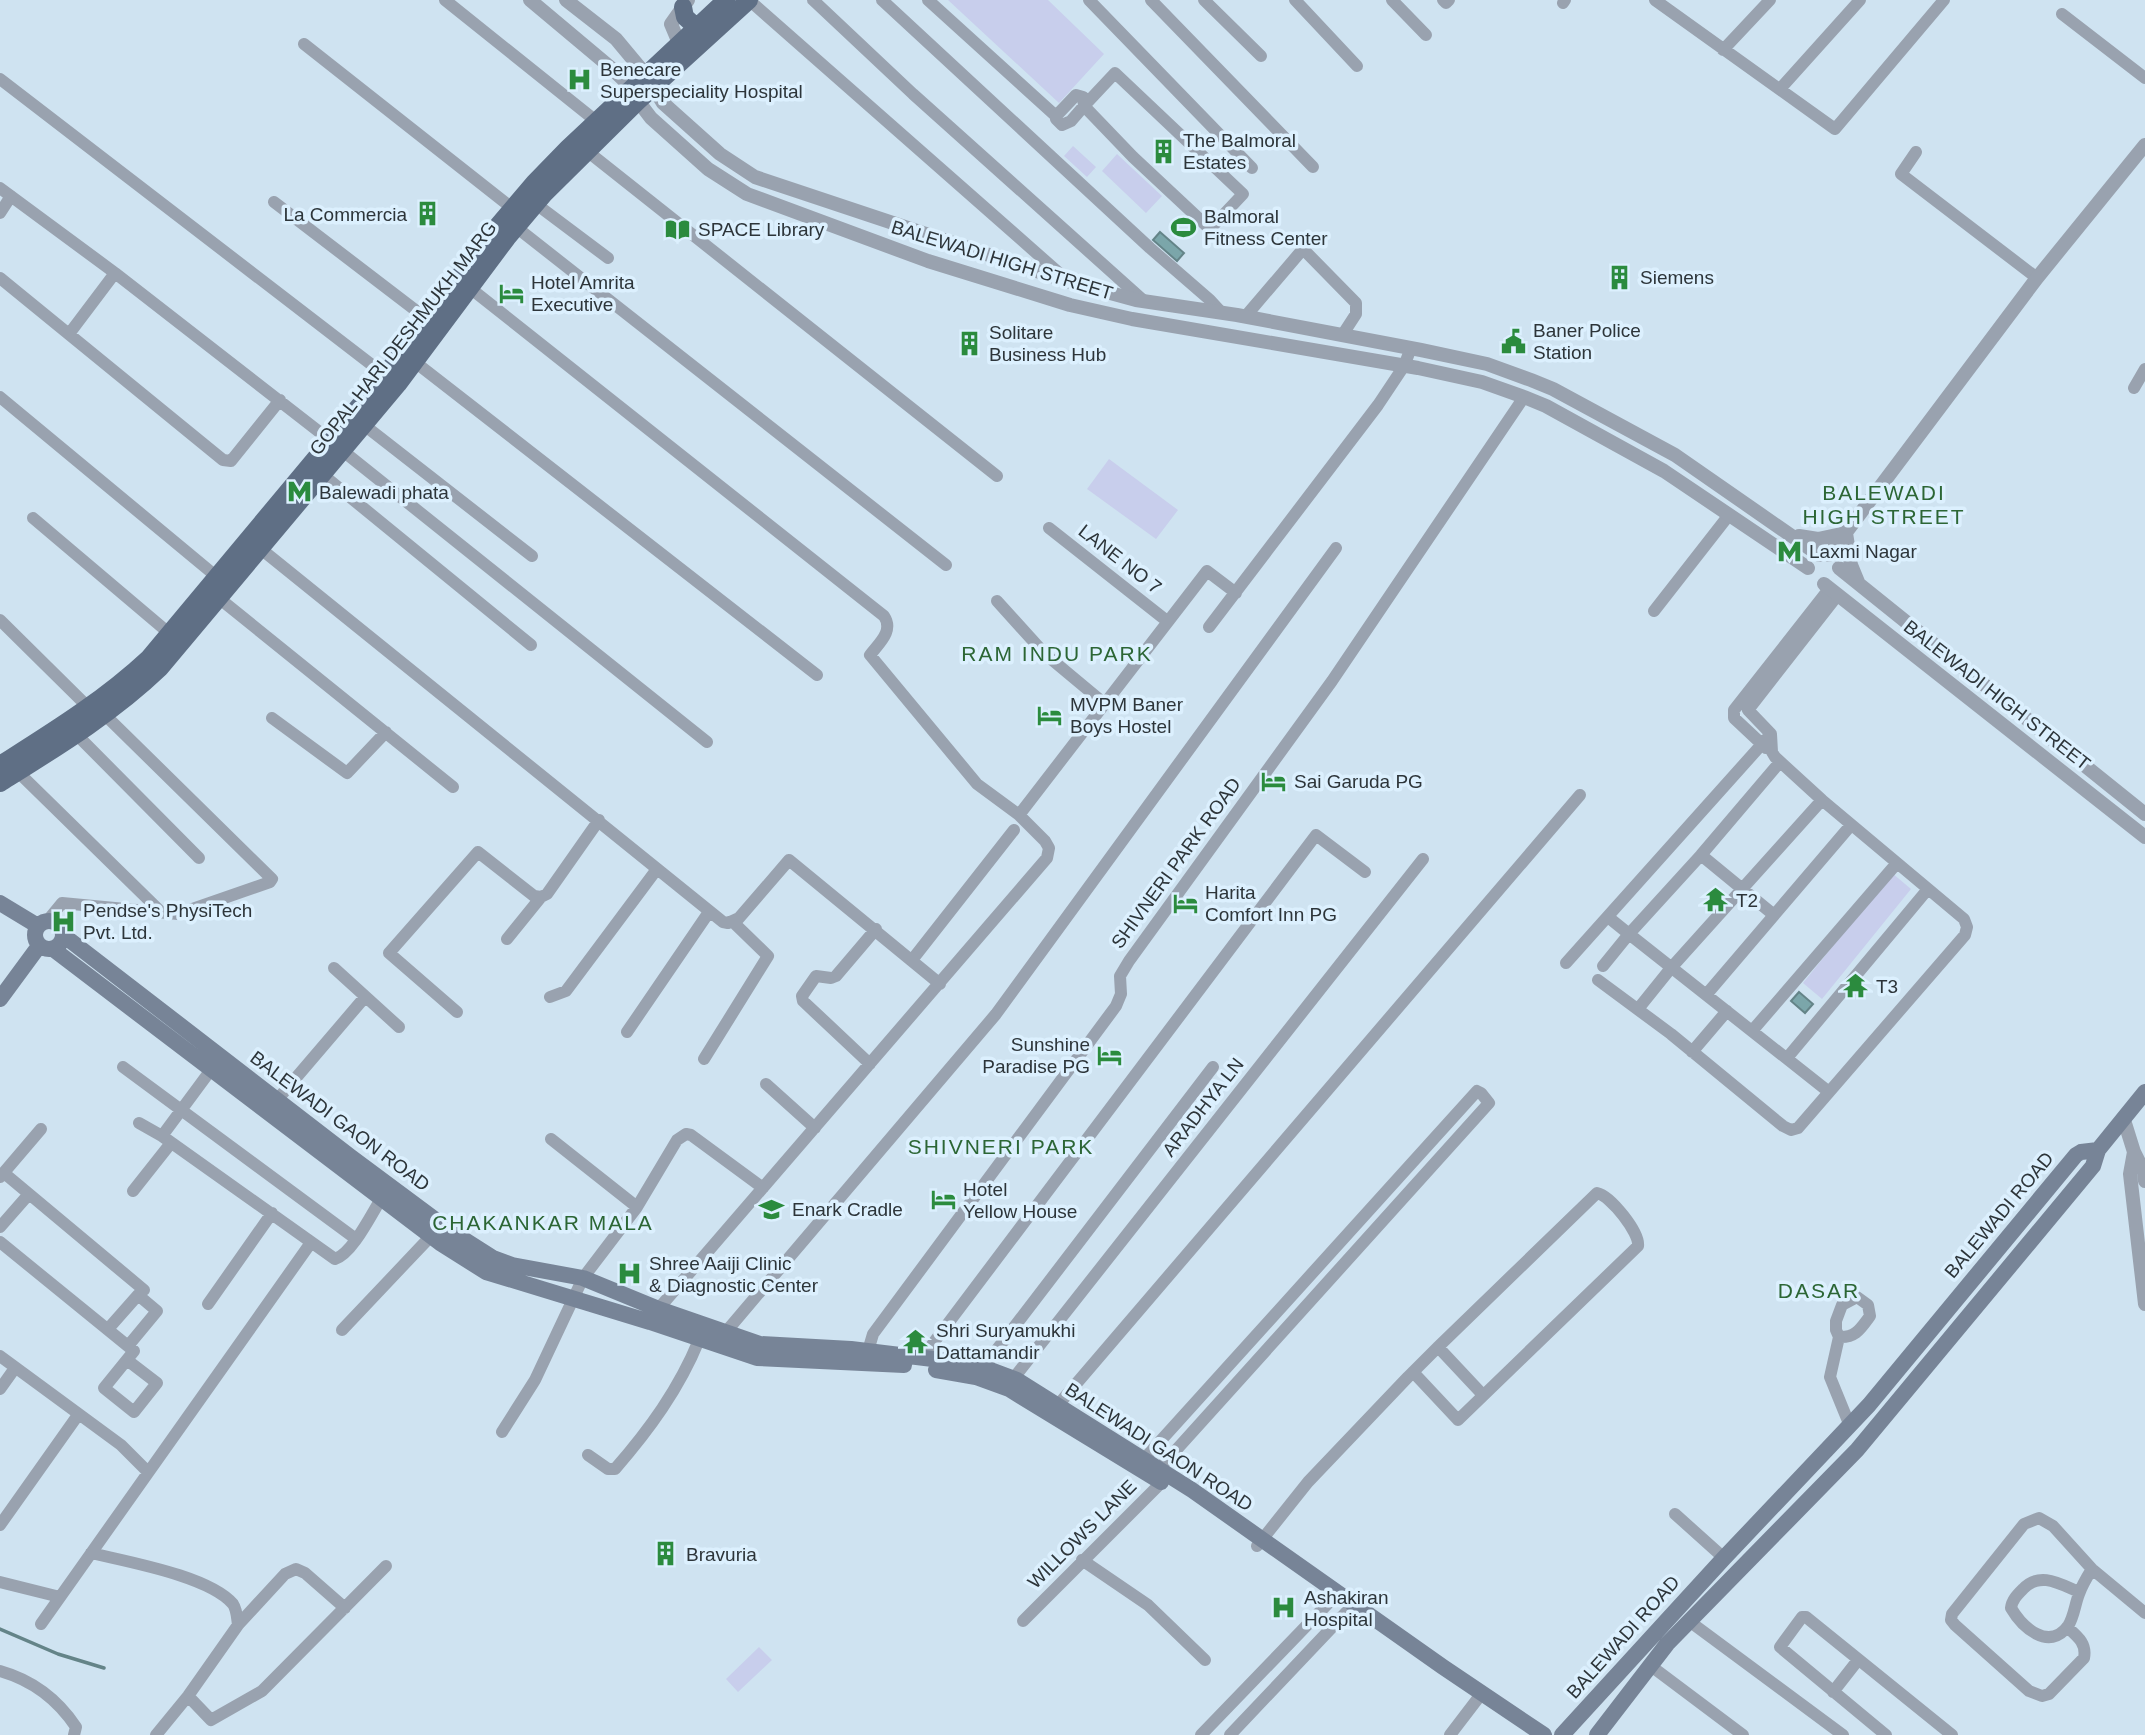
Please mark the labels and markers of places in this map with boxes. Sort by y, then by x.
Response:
place label: Benecare Superspeciality Hospital [600,59,803,102]
hospital icon: Benecare Superspeciality Hospital [566,66,594,94]
place label: The Balmoral Estates [1183,130,1296,173]
building icon: The Balmoral Estates [1149,137,1177,165]
building icon: La Commercia [413,200,441,228]
place label: La Commercia [283,204,407,225]
place label: Balmoral Fitness Center [1204,206,1328,249]
sports icon: Balmoral Fitness Center [1170,213,1198,241]
library icon: SPACE Library [664,215,692,243]
place label: SPACE Library [698,219,825,240]
building icon: Siemens [1606,263,1634,291]
place label: Siemens [1640,267,1714,288]
place label: Hotel Amrita Executive [531,272,635,315]
hotel icon: Hotel Amrita Executive [497,279,525,307]
place label: Baner Police Station [1533,320,1641,363]
place label: Solitare Business Hub [989,322,1106,365]
public building icon: Baner Police Station [1499,327,1527,355]
building icon: Solitare Business Hub [955,329,983,357]
metro station icon: Balewadi phata [285,478,313,506]
place label: Balewadi phata [319,482,449,503]
metro station icon: Laxmi Nagar [1775,537,1803,565]
place label: Laxmi Nagar [1809,541,1917,562]
place label: MVPM Baner Boys Hostel [1070,694,1184,737]
hotel icon: MVPM Baner Boys Hostel [1036,701,1064,729]
hotel icon: Sai Garuda PG [1260,767,1288,795]
place label: Sai Garuda PG [1294,771,1423,792]
place label: Harita Comfort Inn PG [1205,882,1337,925]
temple icon: T2 [1702,886,1730,914]
hotel icon: Harita Comfort Inn PG [1171,889,1199,917]
place label: T2 [1736,890,1758,911]
place label: Pendse's PhysiTech Pvt. Ltd. [83,900,252,943]
hospital icon: Pendse's PhysiTech Pvt. Ltd. [49,907,77,935]
temple icon: T3 [1842,972,1870,1000]
place label: T3 [1876,976,1898,997]
place label: Sunshine Paradise PG [982,1034,1090,1077]
hotel icon: Sunshine Paradise PG [1096,1041,1124,1069]
place label: Hotel Yellow House [963,1179,1077,1222]
hotel icon: Hotel Yellow House [929,1186,957,1214]
school or university icon: Enark Cradle [758,1195,786,1223]
place label: Enark Cradle [792,1199,903,1220]
place label: Shree Aaiji Clinic & Diagnostic Center [649,1253,819,1296]
hospital icon: Shree Aaiji Clinic & Diagnostic Center [615,1260,643,1288]
place label: Shri Suryamukhi Dattamandir [936,1320,1075,1363]
temple icon: Shri Suryamukhi Dattamandir [902,1327,930,1355]
building icon: Bravuria [652,1540,680,1568]
place label: Bravuria [686,1544,757,1565]
place label: Ashakiran Hospital [1304,1587,1389,1630]
hospital icon: Ashakiran Hospital [1270,1594,1298,1622]

